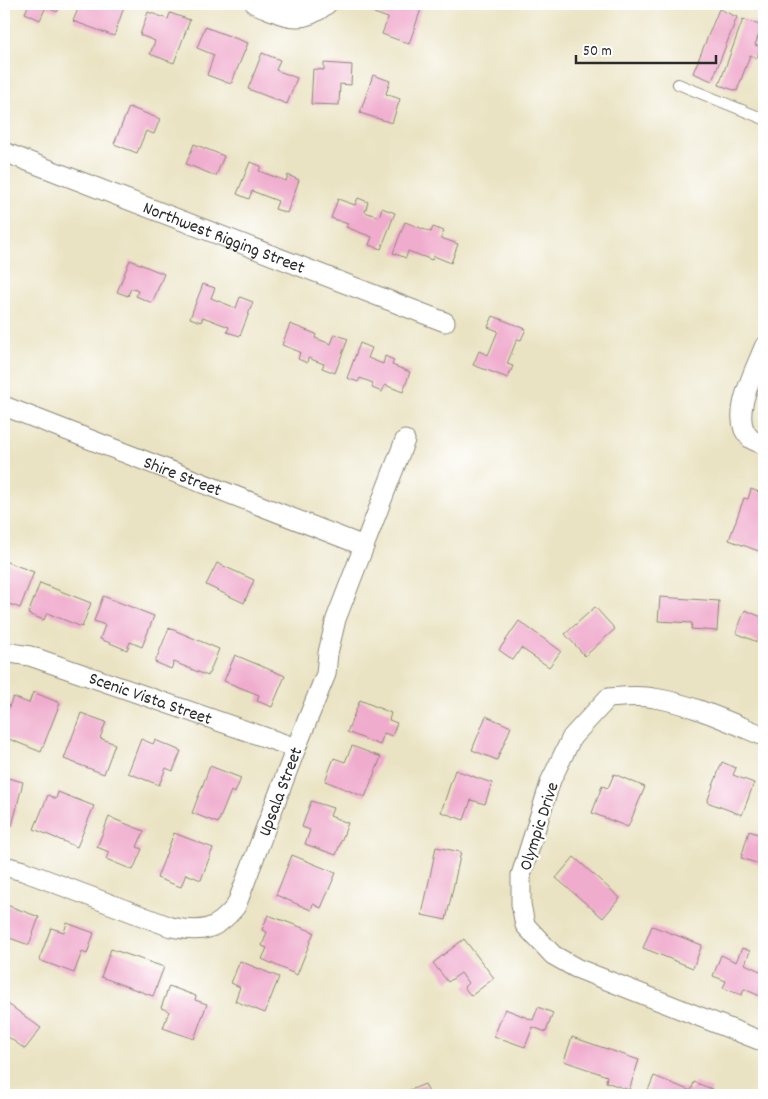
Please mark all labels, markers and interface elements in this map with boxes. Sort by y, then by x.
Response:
scale bar [576,32,716,64]
text: 50 m [583,41,612,63]
street label: Northwest Rigging Street [139,197,308,282]
street label: Shire Street [139,451,225,505]
street label: Scenic Vista Street [85,667,215,733]
street label: Upsala Street [254,744,310,840]
street label: Olympic Drive [514,779,566,874]

